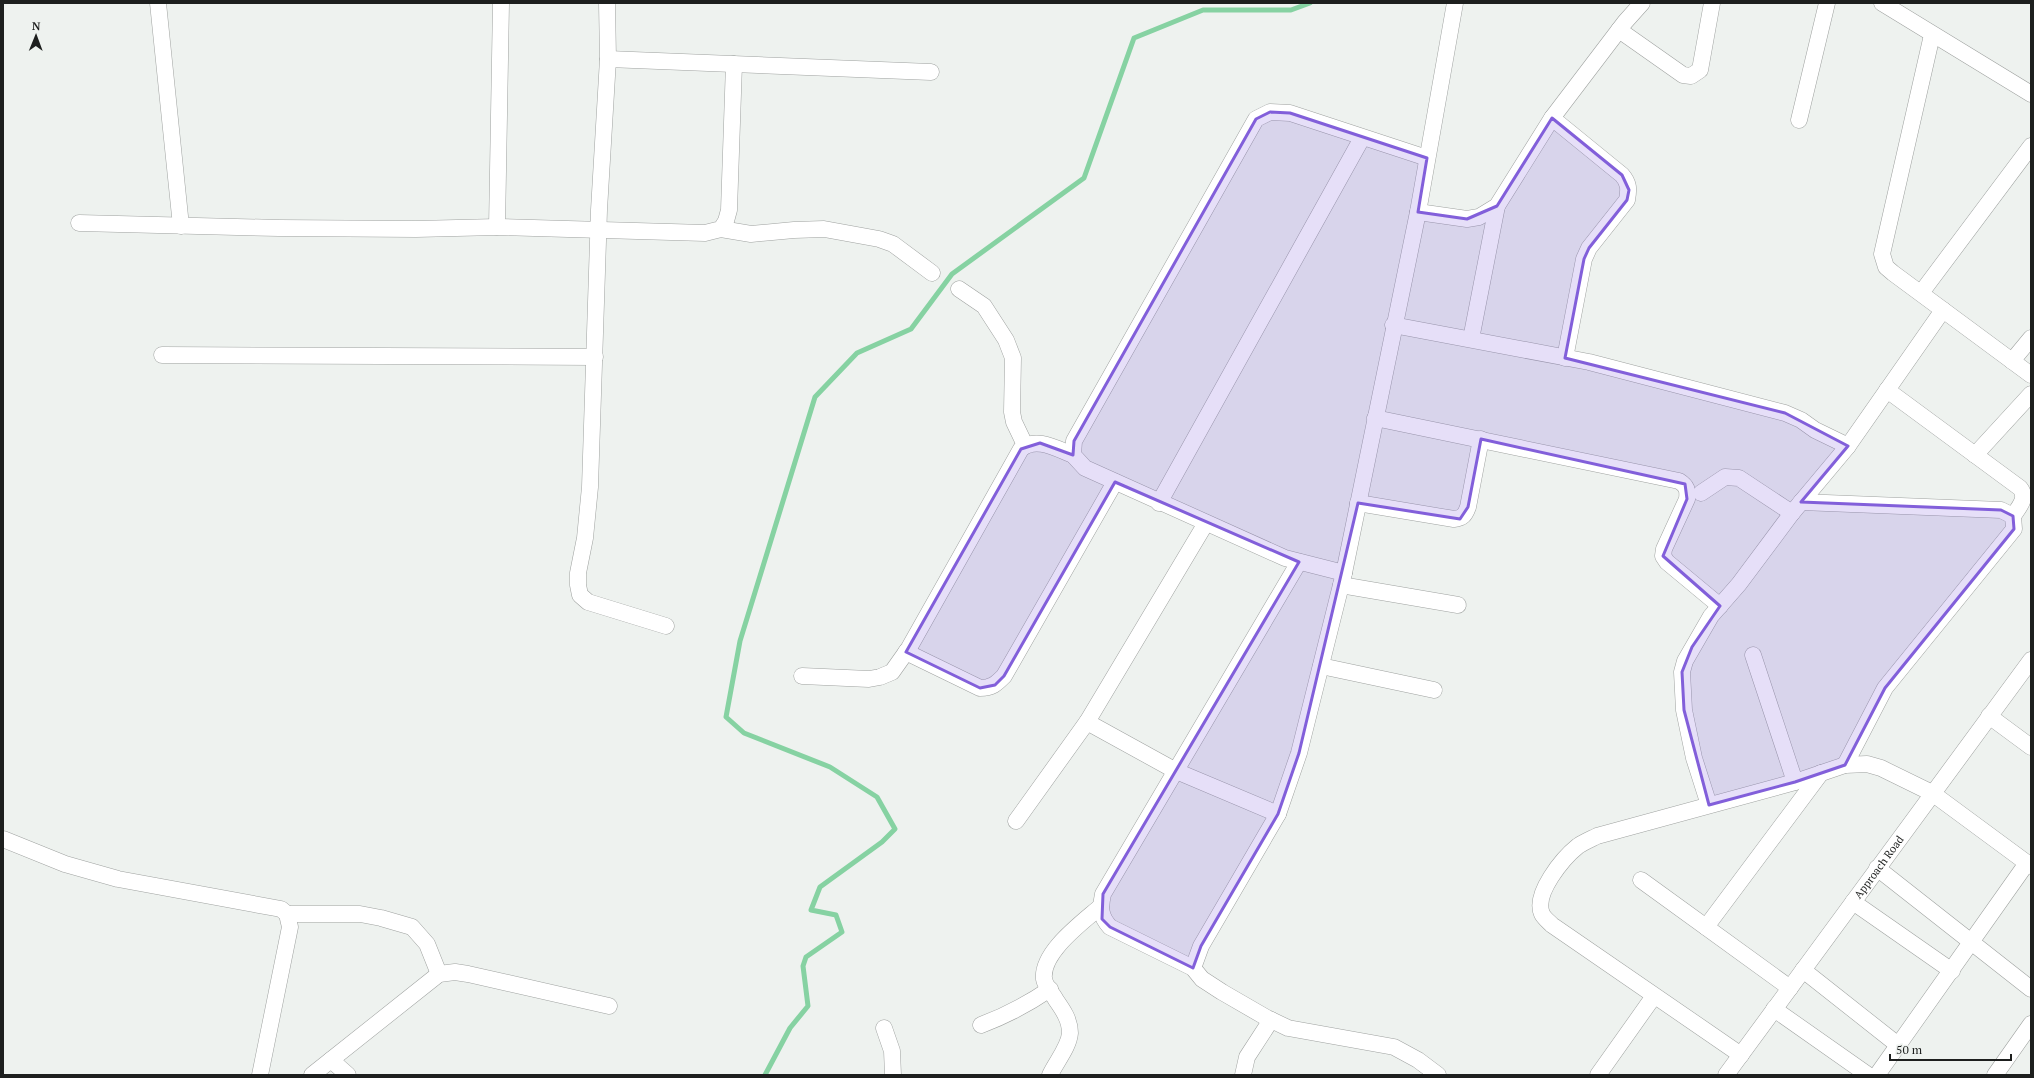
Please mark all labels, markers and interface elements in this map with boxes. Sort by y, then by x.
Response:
north arrow [16,16,56,56]
text: N [32,19,41,33]
street label: Approach Road [1851,833,1907,901]
scale bar [1890,1036,2011,1062]
text: 50 m [1896,1042,1923,1057]

